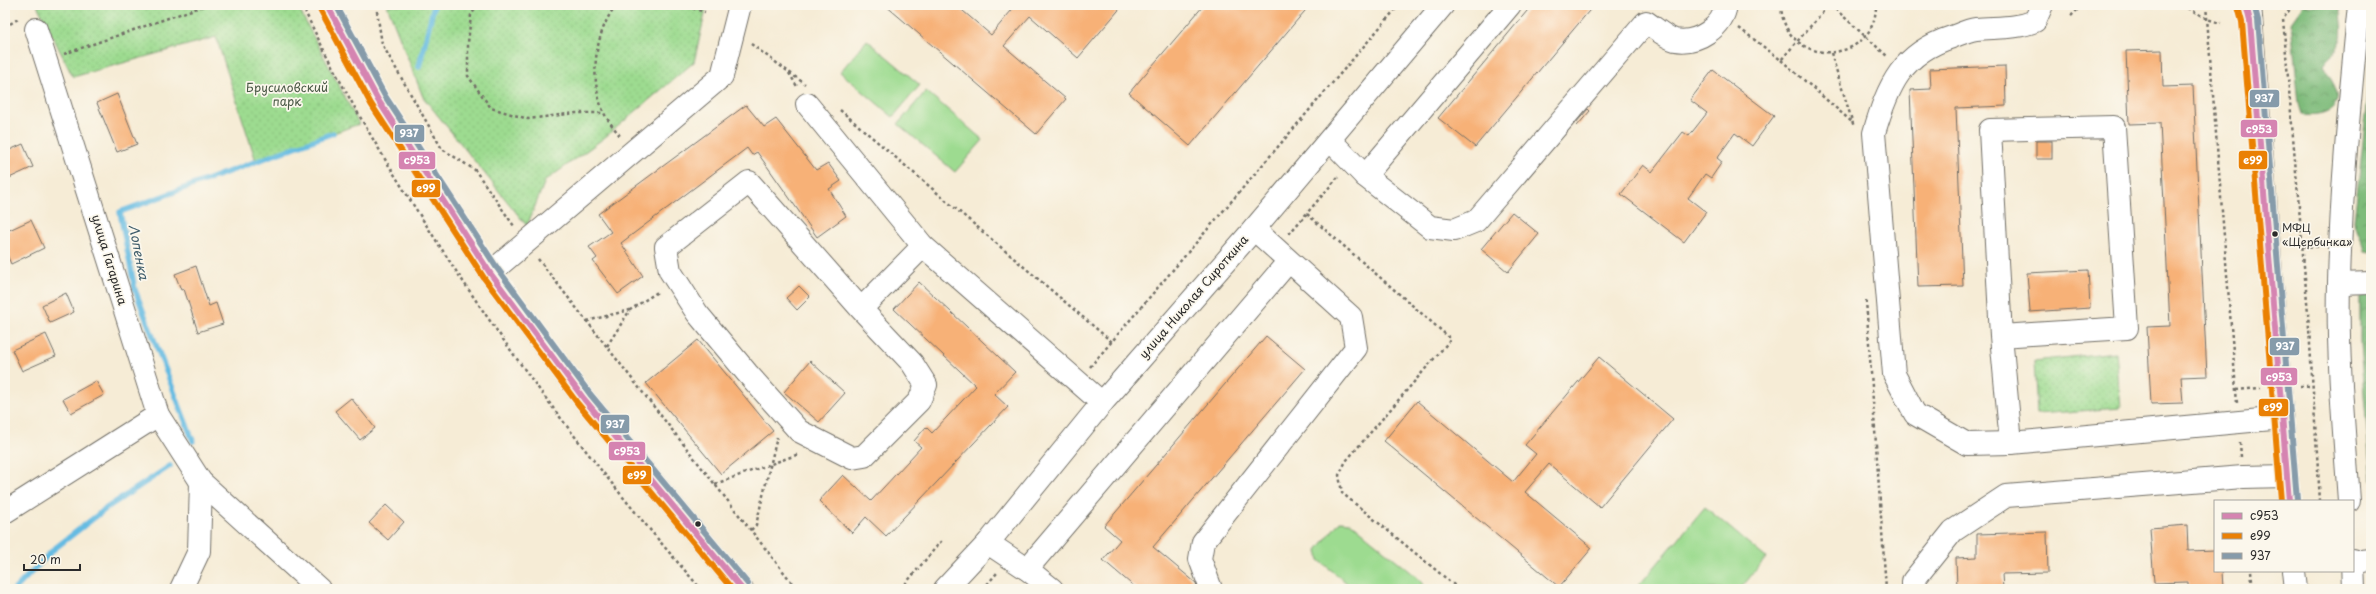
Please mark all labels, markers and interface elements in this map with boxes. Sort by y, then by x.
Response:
park label: Брусиловский парк [246,78,328,110]
line badge: 937 [2249,89,2280,108]
text: 937 [2254,89,2274,106]
line badge: с953 [2240,119,2278,138]
text: с953 [2246,120,2272,137]
line badge: 937 [394,124,425,143]
text: 937 [399,124,419,141]
line badge: е99 [2238,150,2268,170]
line badge: с953 [398,151,436,170]
text: с953 [404,151,430,168]
text: е99 [2243,151,2263,168]
line badge: е99 [411,179,441,198]
text: е99 [416,179,436,196]
street label: улица Гагарина [88,212,132,308]
place label: МФЦ «Щербинка» [2282,219,2352,250]
water label: Лопенка [125,223,154,282]
marker: МФЦ «Щербинка» [2270,229,2280,239]
street label: улица Николая Сироткина [1134,230,1252,362]
line badge: 937 [2269,337,2300,356]
text: 937 [2275,337,2295,354]
line badge: с953 [2260,367,2298,386]
text: с953 [2266,368,2292,385]
line badge: е99 [2258,398,2289,417]
text: е99 [2263,398,2283,415]
line badge: 937 [600,414,630,434]
text: 937 [605,415,625,432]
line badge: с953 [608,441,646,461]
text: с953 [614,442,640,459]
line badge: е99 [622,465,652,485]
text: е99 [627,466,647,483]
legend [2214,500,2354,572]
text: с953 [2250,506,2279,524]
unlabelled marker [693,519,703,529]
text: е99 [2250,526,2271,544]
scale bar [24,546,80,572]
text: 937 [2250,546,2271,564]
text: 20 m [30,550,61,568]

